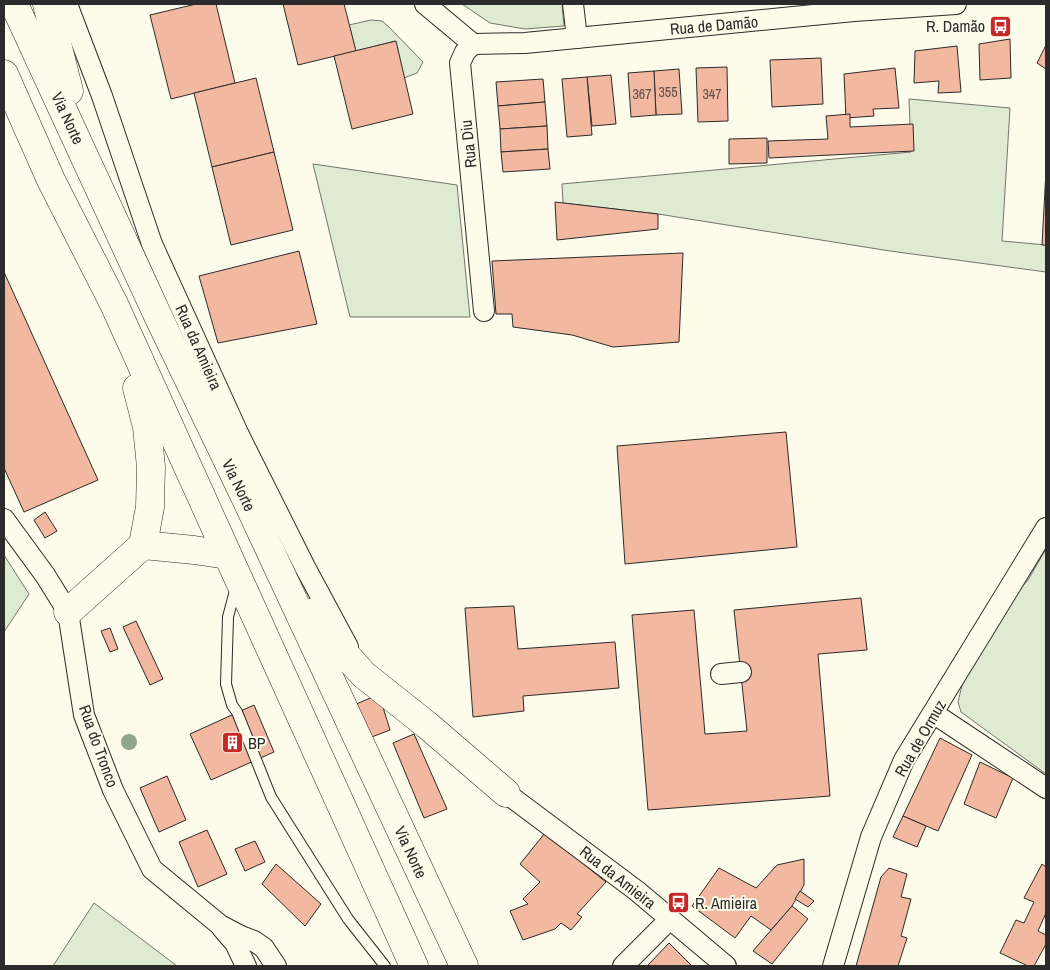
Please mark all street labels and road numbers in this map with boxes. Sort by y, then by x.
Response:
street label: Rua de Damão [669,10,759,40]
street label: Via Norte [46,88,90,148]
street label: Rua Diu [455,119,481,169]
street label: Rua da Amieira [170,301,228,394]
street label: Via Norte [217,455,261,515]
street label: Rua de Ormuz [889,695,951,780]
street label: Rua do Tronco [74,702,124,790]
street label: Via Norte [389,822,433,882]
street label: Rua da Amieira [575,840,661,914]

